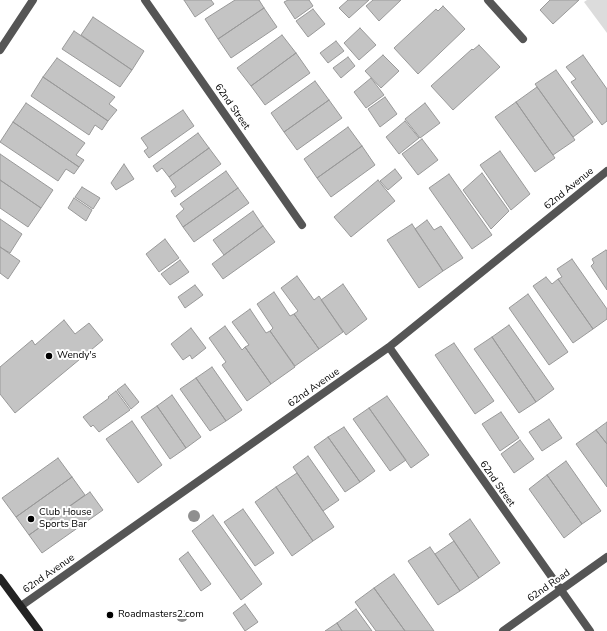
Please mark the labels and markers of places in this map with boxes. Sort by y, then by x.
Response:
place label: Wendy's [57,350,96,362]
marker: Wendy's [44,351,54,361]
place label: Club House Sports Bar [39,507,92,530]
marker: Club House Sports Bar [26,514,36,524]
place label: Roadmasters2.com [118,609,204,621]
marker: Roadmasters2.com [105,610,115,620]

